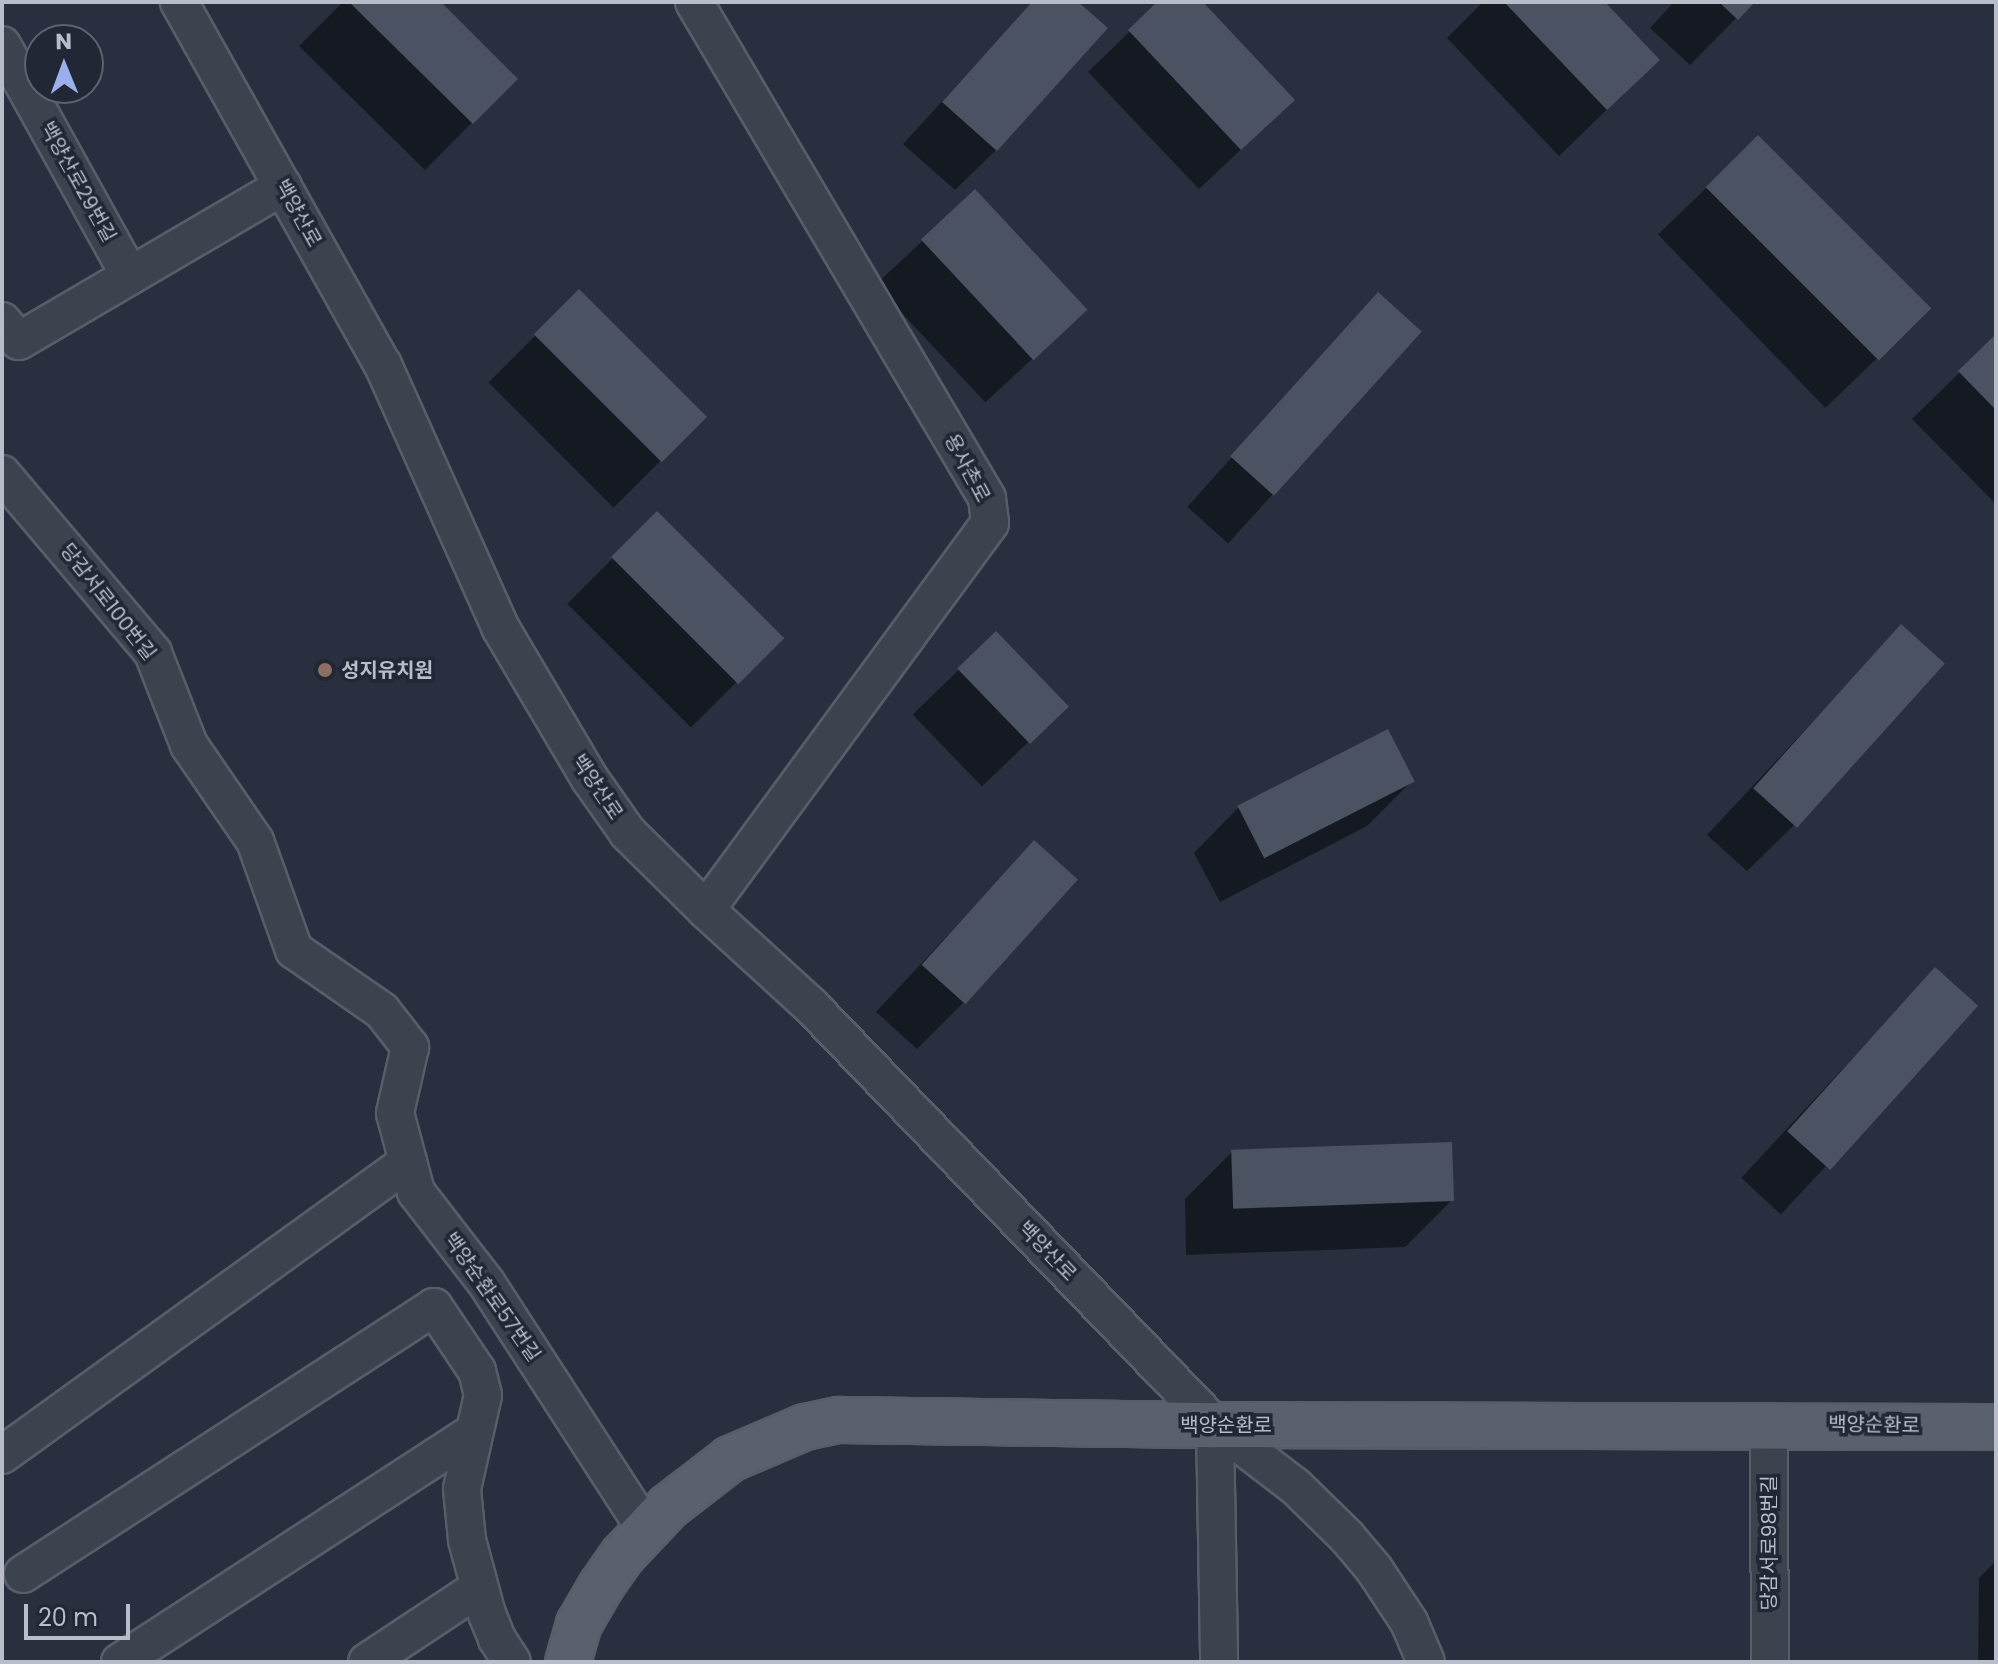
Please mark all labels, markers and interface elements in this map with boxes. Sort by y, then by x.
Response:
north arrow [24,24,104,104]
text: N [55,26,72,57]
street label: 백양산로29번길 [35,117,121,247]
street label: 백양산로 [270,175,326,251]
street label: 용사촌로 [939,430,995,506]
street label: 당감서로100번길 [55,539,161,665]
place label: 성지유치원 [341,658,433,682]
marker: 성지유치원 [316,661,334,679]
street label: 백양산로 [566,750,628,824]
street label: 백양산로 [1013,1216,1081,1286]
street label: 백양순환로57번길 [438,1228,546,1366]
street label: 백양순환로 [1828,1412,1920,1438]
street label: 백양순환로 [1180,1413,1272,1437]
street label: 당감서로98번길 [1757,1475,1781,1611]
scale bar [28,1588,134,1638]
text: 20 m [38,1601,98,1634]

